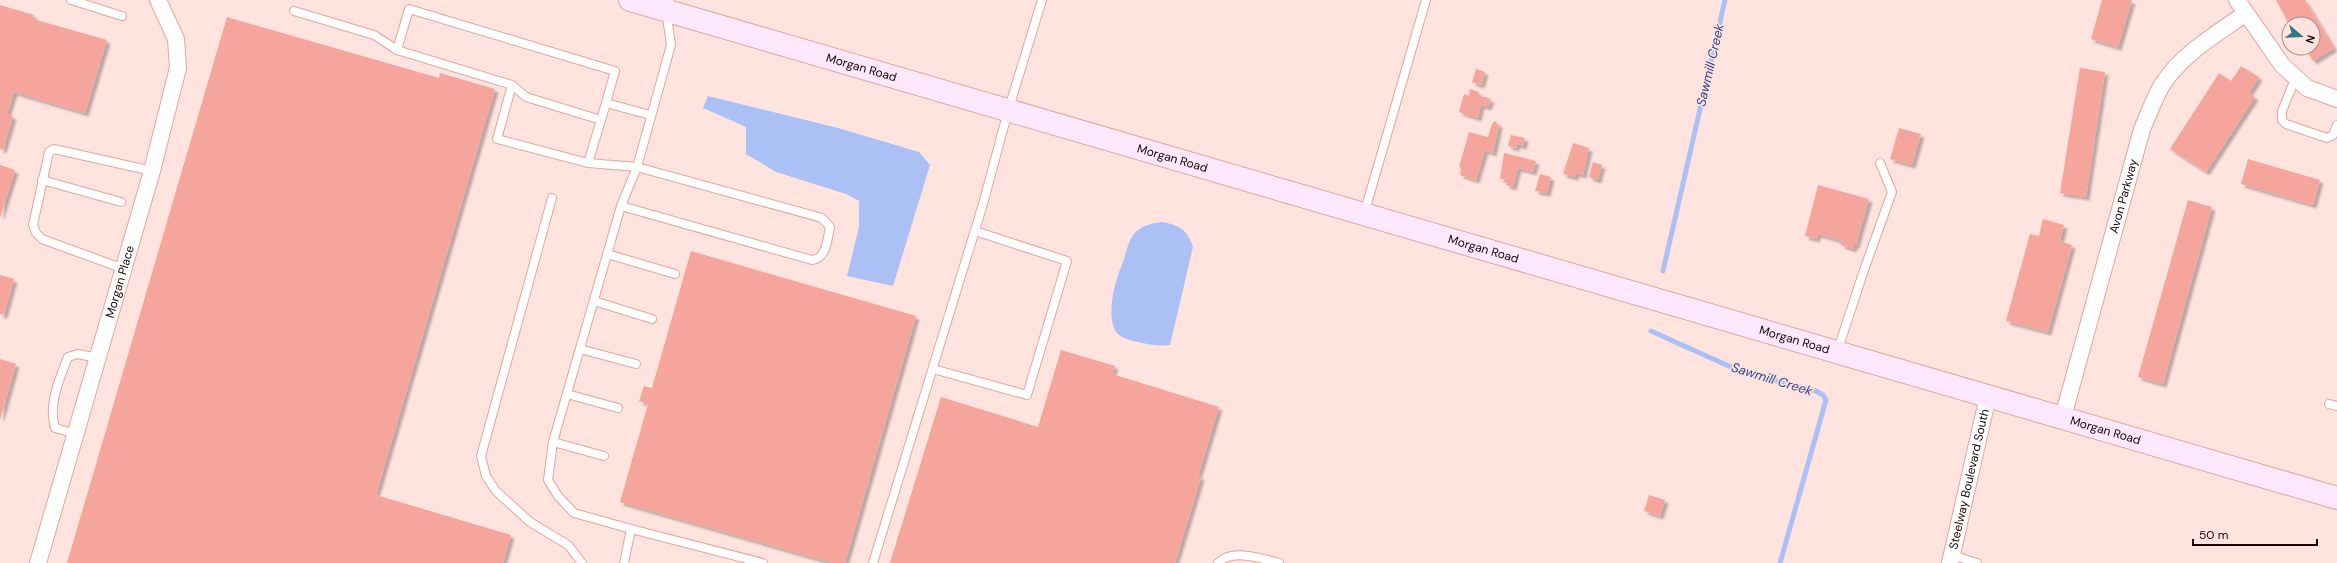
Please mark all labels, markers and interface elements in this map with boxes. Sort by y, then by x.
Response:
north arrow [2281,16,2321,56]
water label: Sawmill Creek [1692,22,1728,108]
text: N [2303,33,2318,45]
street label: Morgan Road [824,50,899,85]
street label: Morgan Road [1135,140,1210,176]
street label: Avon Parkway [2106,157,2141,235]
street label: Morgan Road [1446,231,1521,267]
street label: Morgan Place [102,243,138,320]
street label: Morgan Road [1757,322,1832,358]
water label: Sawmill Creek [1729,359,1815,400]
street label: Steelway Boulevard South [1945,407,1993,551]
street label: Morgan Road [2068,413,2143,448]
scale bar [2193,521,2317,547]
text: 50 m [2199,527,2228,543]

